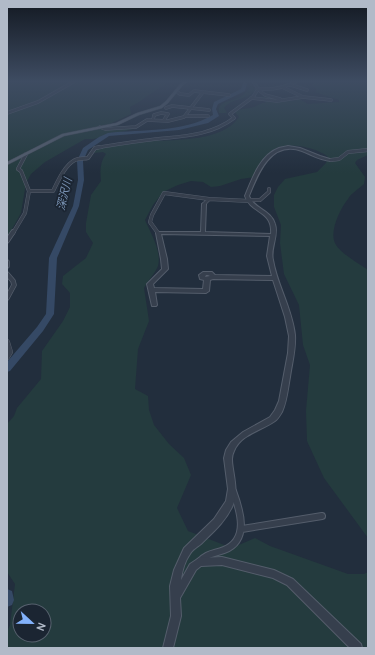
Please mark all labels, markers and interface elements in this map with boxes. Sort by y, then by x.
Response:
water label: 深沢川 [53,175,75,212]
north arrow [12,603,52,643]
text: N [33,621,49,633]

